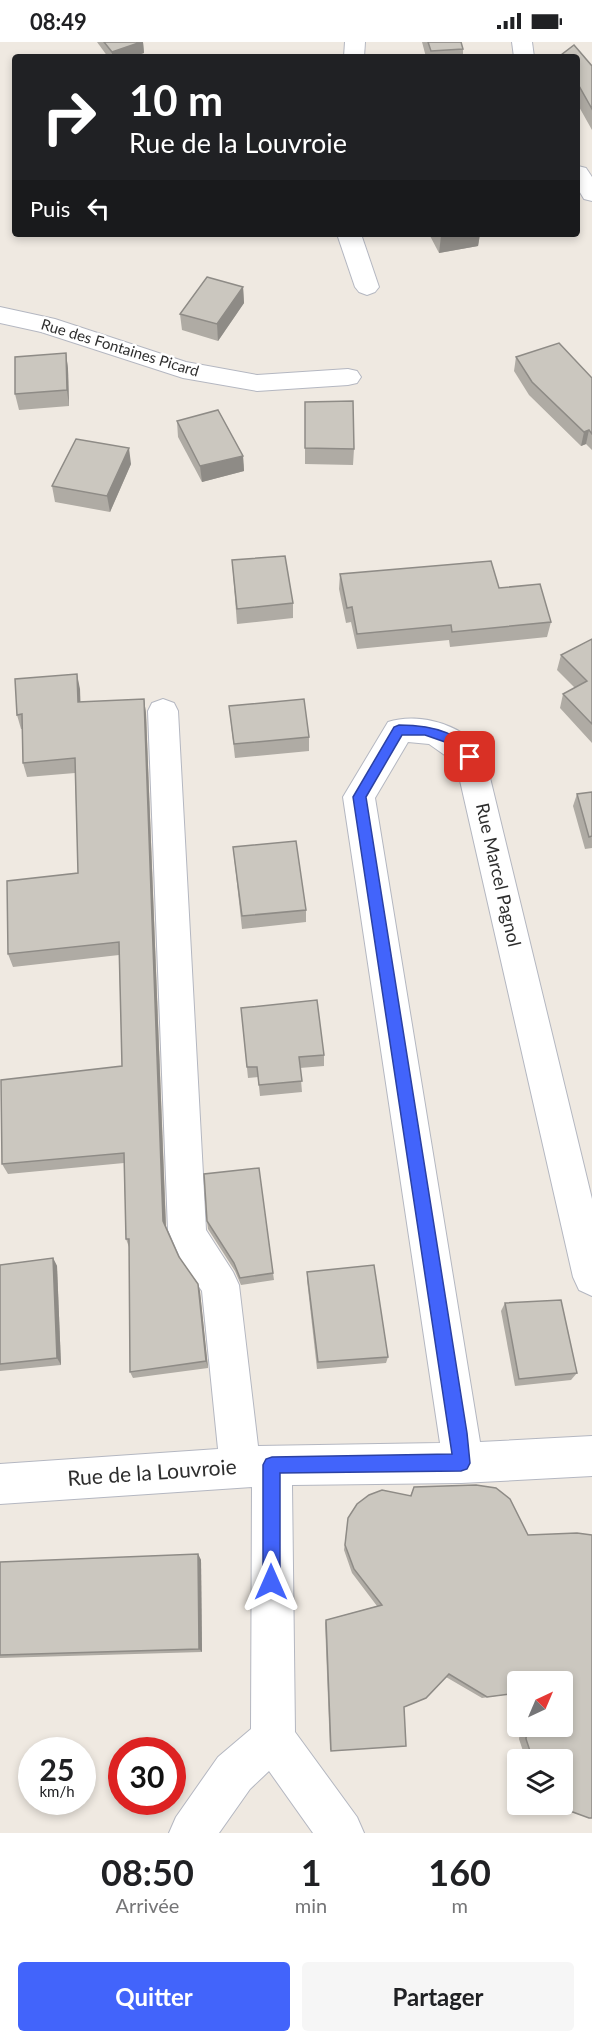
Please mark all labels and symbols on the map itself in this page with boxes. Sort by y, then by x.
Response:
street label: Rue des Fontaines Picard [39,314,201,380]
pin [444,731,495,782]
street label: Rue Marcel Pagnol [472,801,526,949]
street label: Rue de la Louvroie [66,1453,237,1490]
position arrow [239,1550,303,1614]
north arrow [507,1671,573,1737]
speed limit sign: 30 [108,1737,186,1815]

